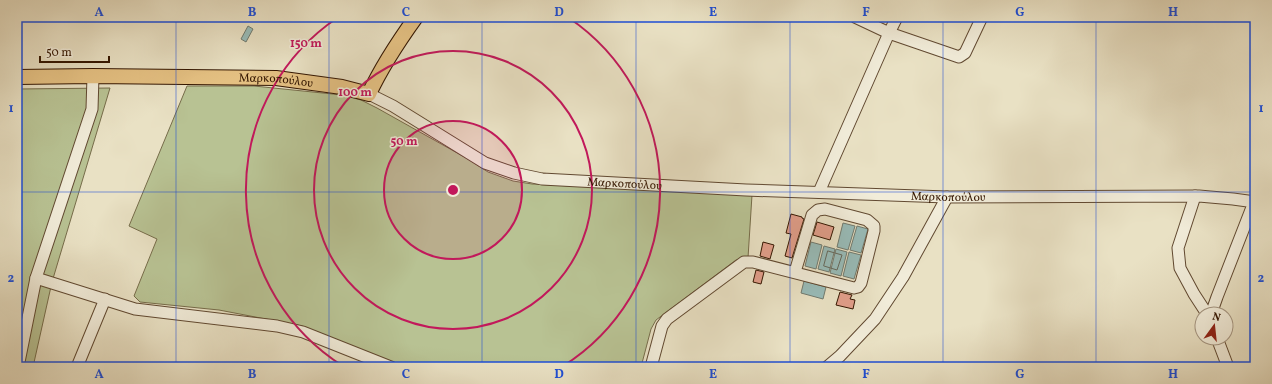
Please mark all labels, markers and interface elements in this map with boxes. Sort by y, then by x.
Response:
text: A [94,4,104,22]
text: B [248,4,257,22]
text: C [402,4,410,22]
text: D [554,4,564,22]
text: E [709,4,717,22]
text: F [862,4,870,22]
text: G [1015,4,1025,22]
text: H [1168,4,1178,22]
text: 150 m [290,36,322,52]
scale bar [40,38,109,64]
text: 50 m [46,45,72,61]
street label: Μαρκοπούλου [238,71,314,92]
text: 100 m [338,85,372,101]
text: 1 [8,100,14,118]
text: 1 [1258,100,1264,118]
text: 50 m [390,134,418,150]
street label: Μαρκοπούλου [587,174,662,194]
centre of rings [446,183,460,197]
street label: Μαρκοπούλου [911,189,986,206]
text: 2 [8,270,15,288]
text: 2 [1258,270,1265,288]
north arrow [1194,306,1234,346]
text: N [1210,310,1222,326]
text: A [94,366,104,384]
text: B [248,366,257,384]
text: C [402,366,410,384]
text: D [554,366,564,384]
text: E [709,366,717,384]
text: F [862,366,870,384]
text: G [1015,366,1025,384]
text: H [1168,366,1178,384]

